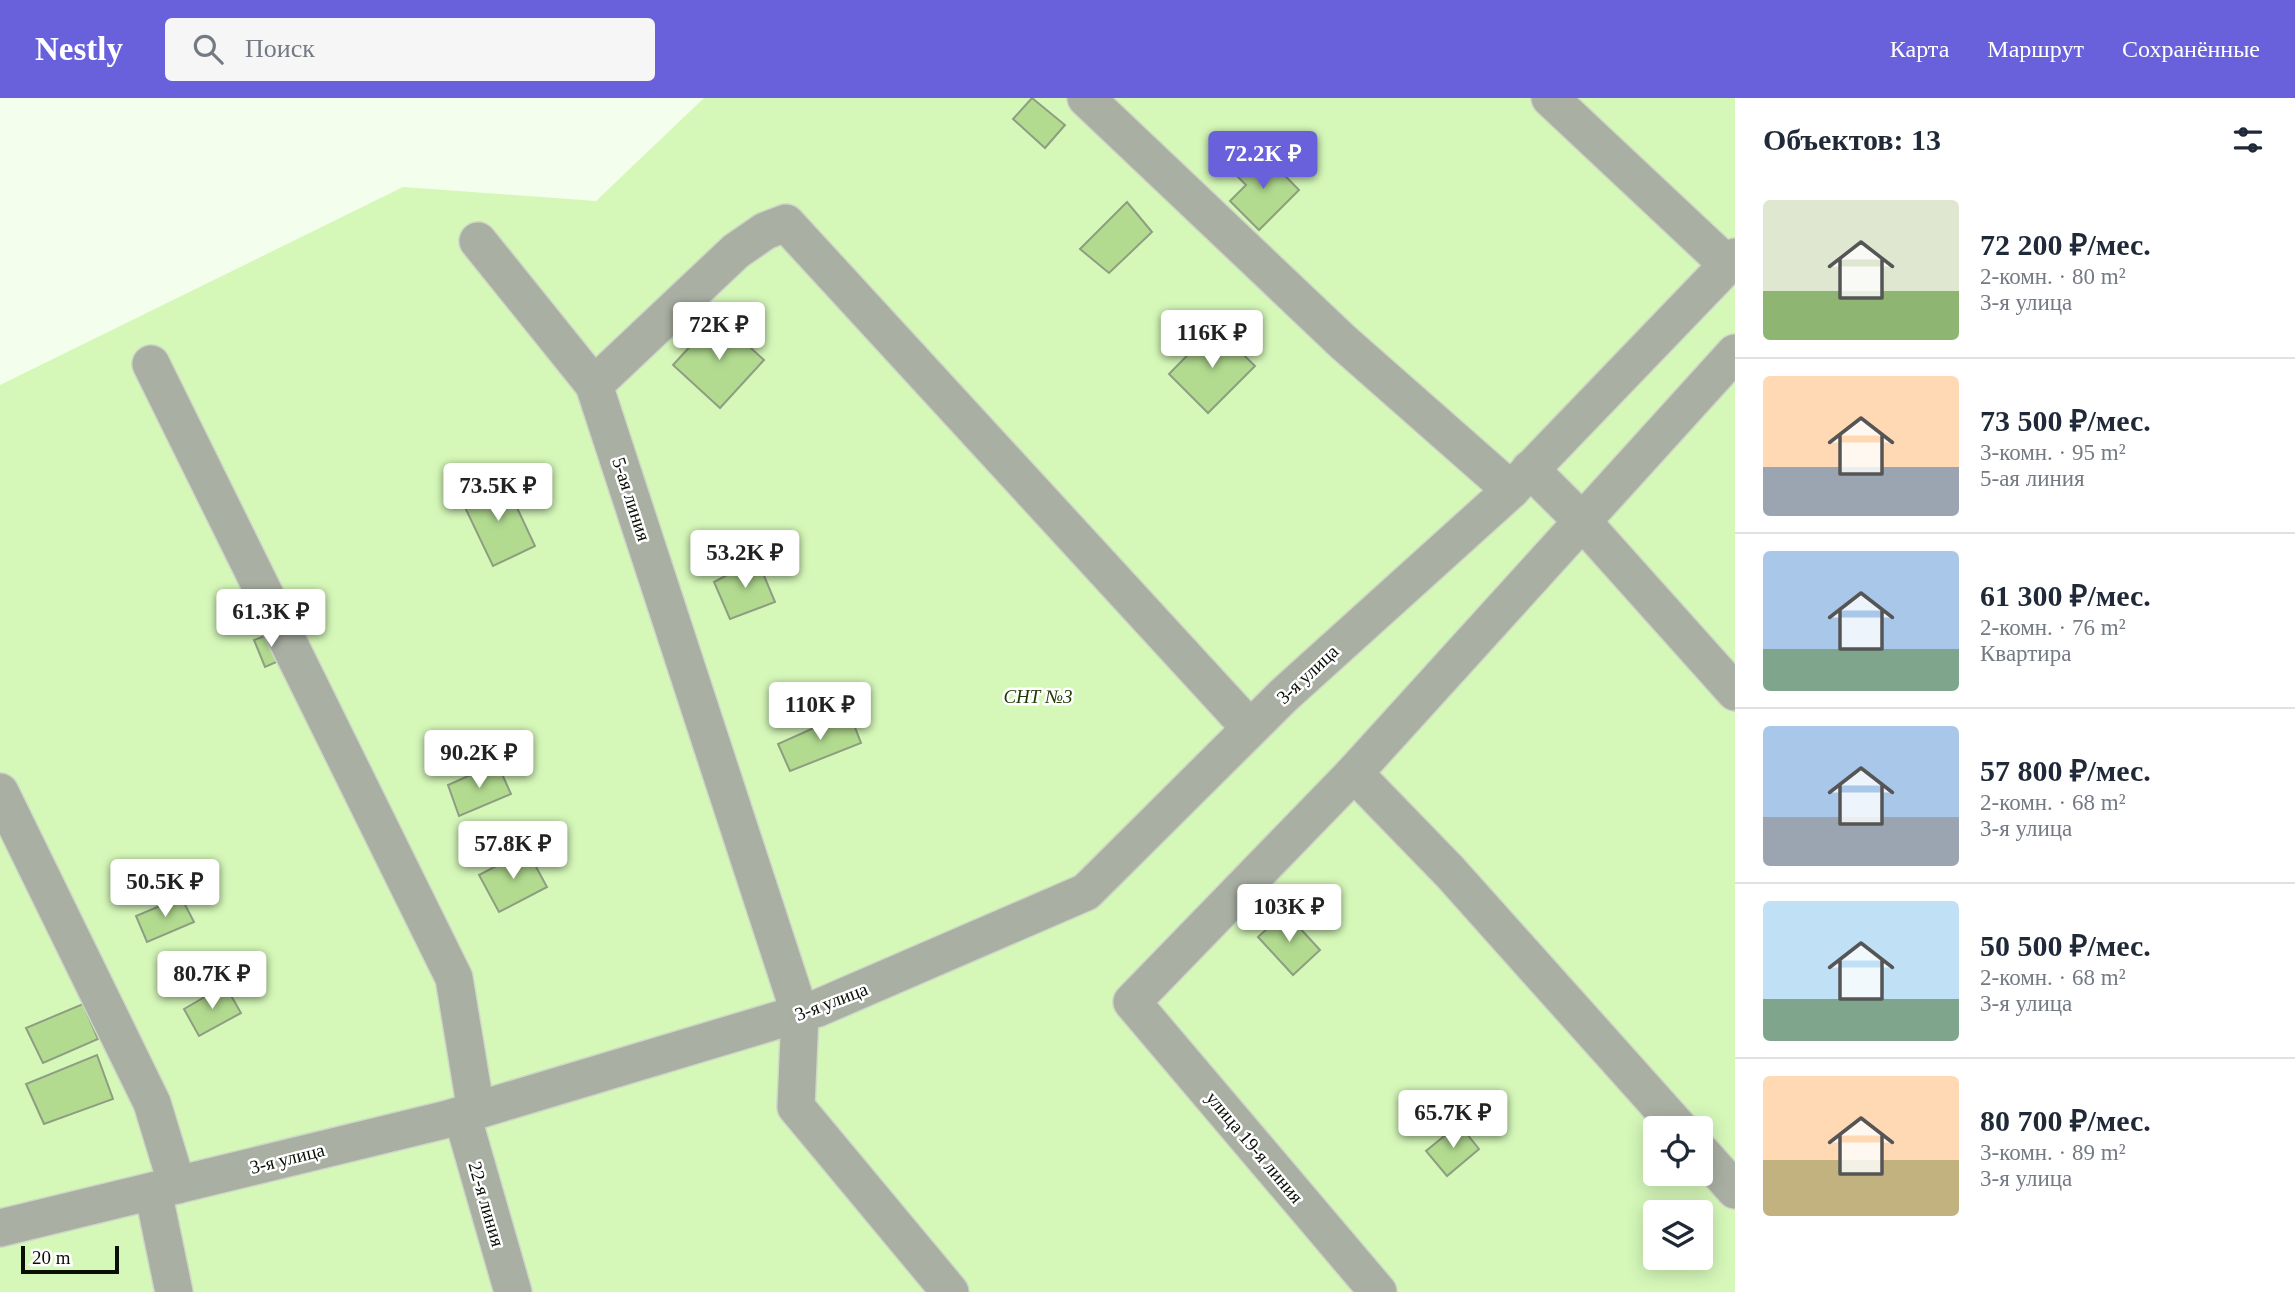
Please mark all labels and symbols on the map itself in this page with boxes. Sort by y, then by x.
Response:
pin: 72.2K ₽ [1198,132,1328,191]
pin: 72K ₽ [670,302,768,362]
pin: 116K ₽ [1155,310,1269,370]
street label: 5-ая линия [608,455,655,544]
pin: 73.5K ₽ [433,464,563,523]
pin: 53.2K ₽ [680,531,810,590]
pin: 61.3K ₽ [206,589,336,649]
street label: 3-я улица [1272,640,1343,708]
pin: 110K ₽ [763,682,877,742]
park label: СНТ №3 [1003,686,1073,707]
pin: 90.2K ₽ [414,730,544,790]
pin: 57.8K ₽ [448,822,578,881]
pin: 50.5K ₽ [100,860,230,919]
pin: 103K ₽ [1232,884,1346,944]
pin: 80.7K ₽ [147,951,277,1011]
street label: 3-я улица [792,978,871,1025]
street label: улица 19-я линия [1202,1087,1308,1208]
pin: 65.7K ₽ [1388,1090,1518,1150]
street label: 3-я улица [248,1139,327,1178]
street label: 22-я линия [464,1159,509,1249]
scale bar [21,1243,119,1275]

